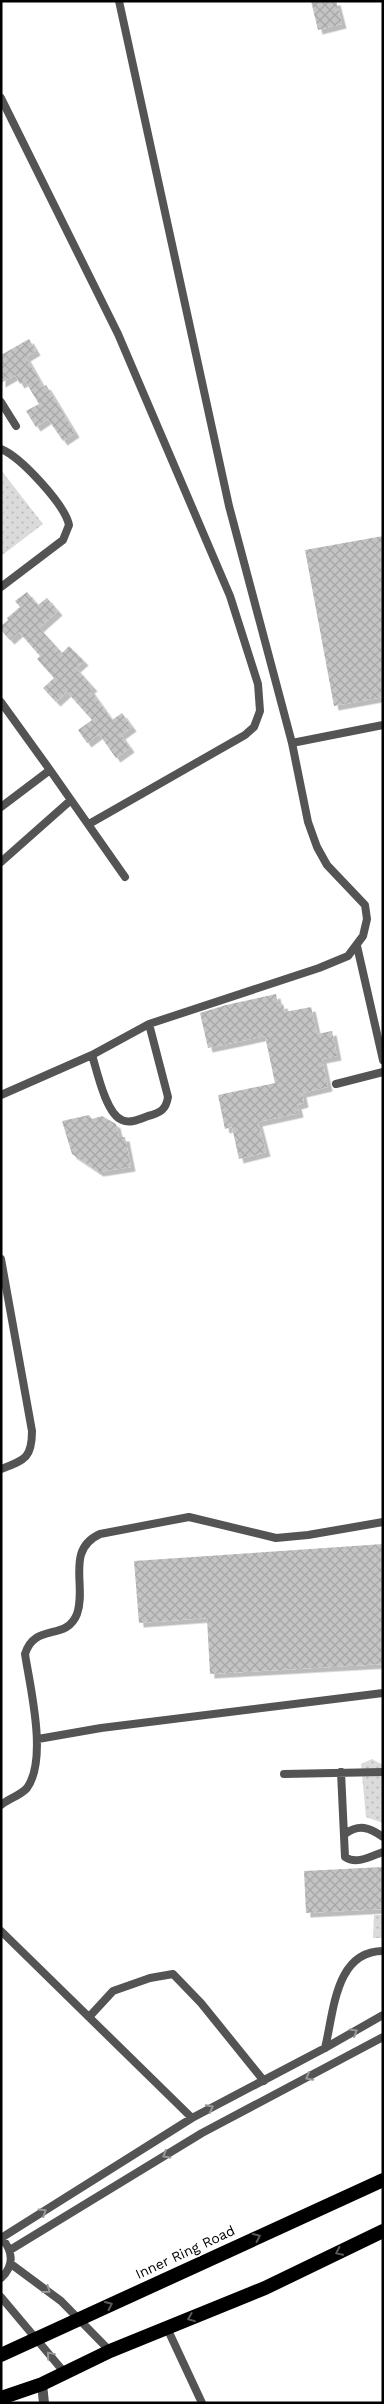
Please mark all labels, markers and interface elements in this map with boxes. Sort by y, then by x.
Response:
one-way arrow [348,2028,357,2038]
one-way arrow [305,2071,314,2081]
one-way arrow [205,2104,214,2114]
one-way arrow [163,2148,172,2158]
one-way arrow [37,2209,46,2219]
street label: Inner Ring Road [133,2222,237,2282]
one-way arrow [252,2233,261,2243]
one-way arrow [335,2246,344,2256]
one-way arrow [41,2284,51,2293]
one-way arrow [104,2301,113,2312]
one-way arrow [187,2312,196,2323]
one-way arrow [46,2352,55,2361]

